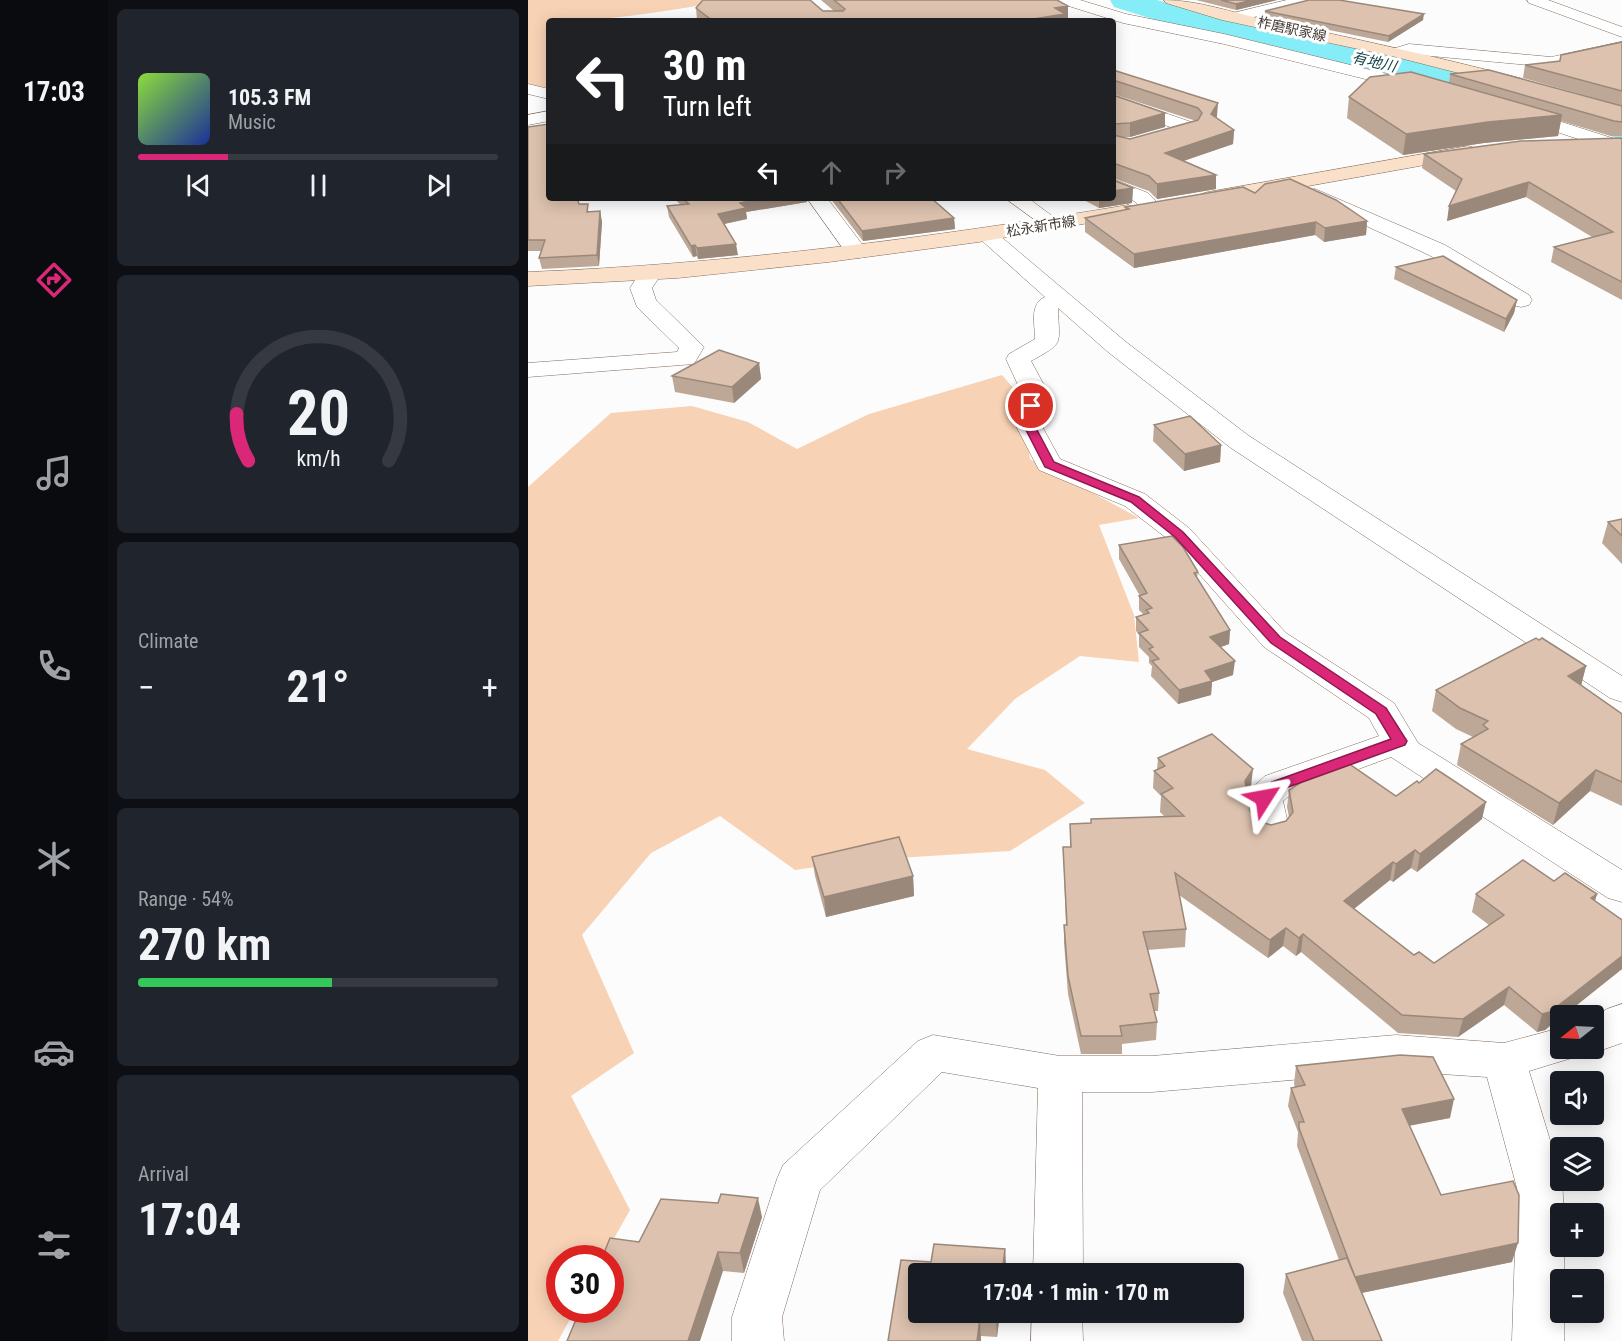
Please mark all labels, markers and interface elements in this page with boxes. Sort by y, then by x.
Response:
street label: 柞磨駅家線 [1256,14,1328,44]
text: 30 m [663,41,746,90]
icon: left [564,42,642,120]
water label: 有地川 [1350,48,1400,76]
text: 17:03 [23,76,85,108]
text: 105.3 FM [228,85,311,110]
text: Turn left [663,91,752,123]
text: Music [228,110,276,134]
icon: left [752,156,785,189]
icon: ahead [815,156,848,189]
icon: right [878,156,911,189]
icon: previous [182,169,215,202]
icon: pause [302,169,335,202]
icon: next [422,169,455,202]
street label: 松永新市線 [1005,213,1077,239]
icon: directions [33,259,75,301]
text: 20 [286,377,350,450]
pin [1005,380,1056,431]
icon: arrive [1014,389,1047,422]
text: km/h [296,447,340,472]
icon: music [33,452,75,494]
text: Climate [138,629,198,653]
icon: phone [33,645,75,687]
text: 21° [287,660,350,713]
text: − [138,668,155,707]
text: + [482,668,498,707]
position arrow [1232,766,1296,830]
icon: climate [33,838,75,880]
text: Range · 54% [138,887,234,911]
text: 270 km [138,918,271,971]
north arrow [1550,1005,1604,1059]
map controls [1550,1005,1604,1323]
icon: car [33,1031,75,1073]
button: sound [1550,1071,1604,1125]
button: layers [1550,1137,1604,1191]
text: Arrival [138,1162,189,1186]
text: 17:04 [138,1193,241,1246]
button: + [1550,1203,1604,1257]
icon: filters [33,1224,75,1266]
speed limit sign: 30 [546,1245,624,1323]
button: − [1550,1269,1604,1323]
text: 17:04 · 1 min · 170 m [983,1280,1169,1305]

